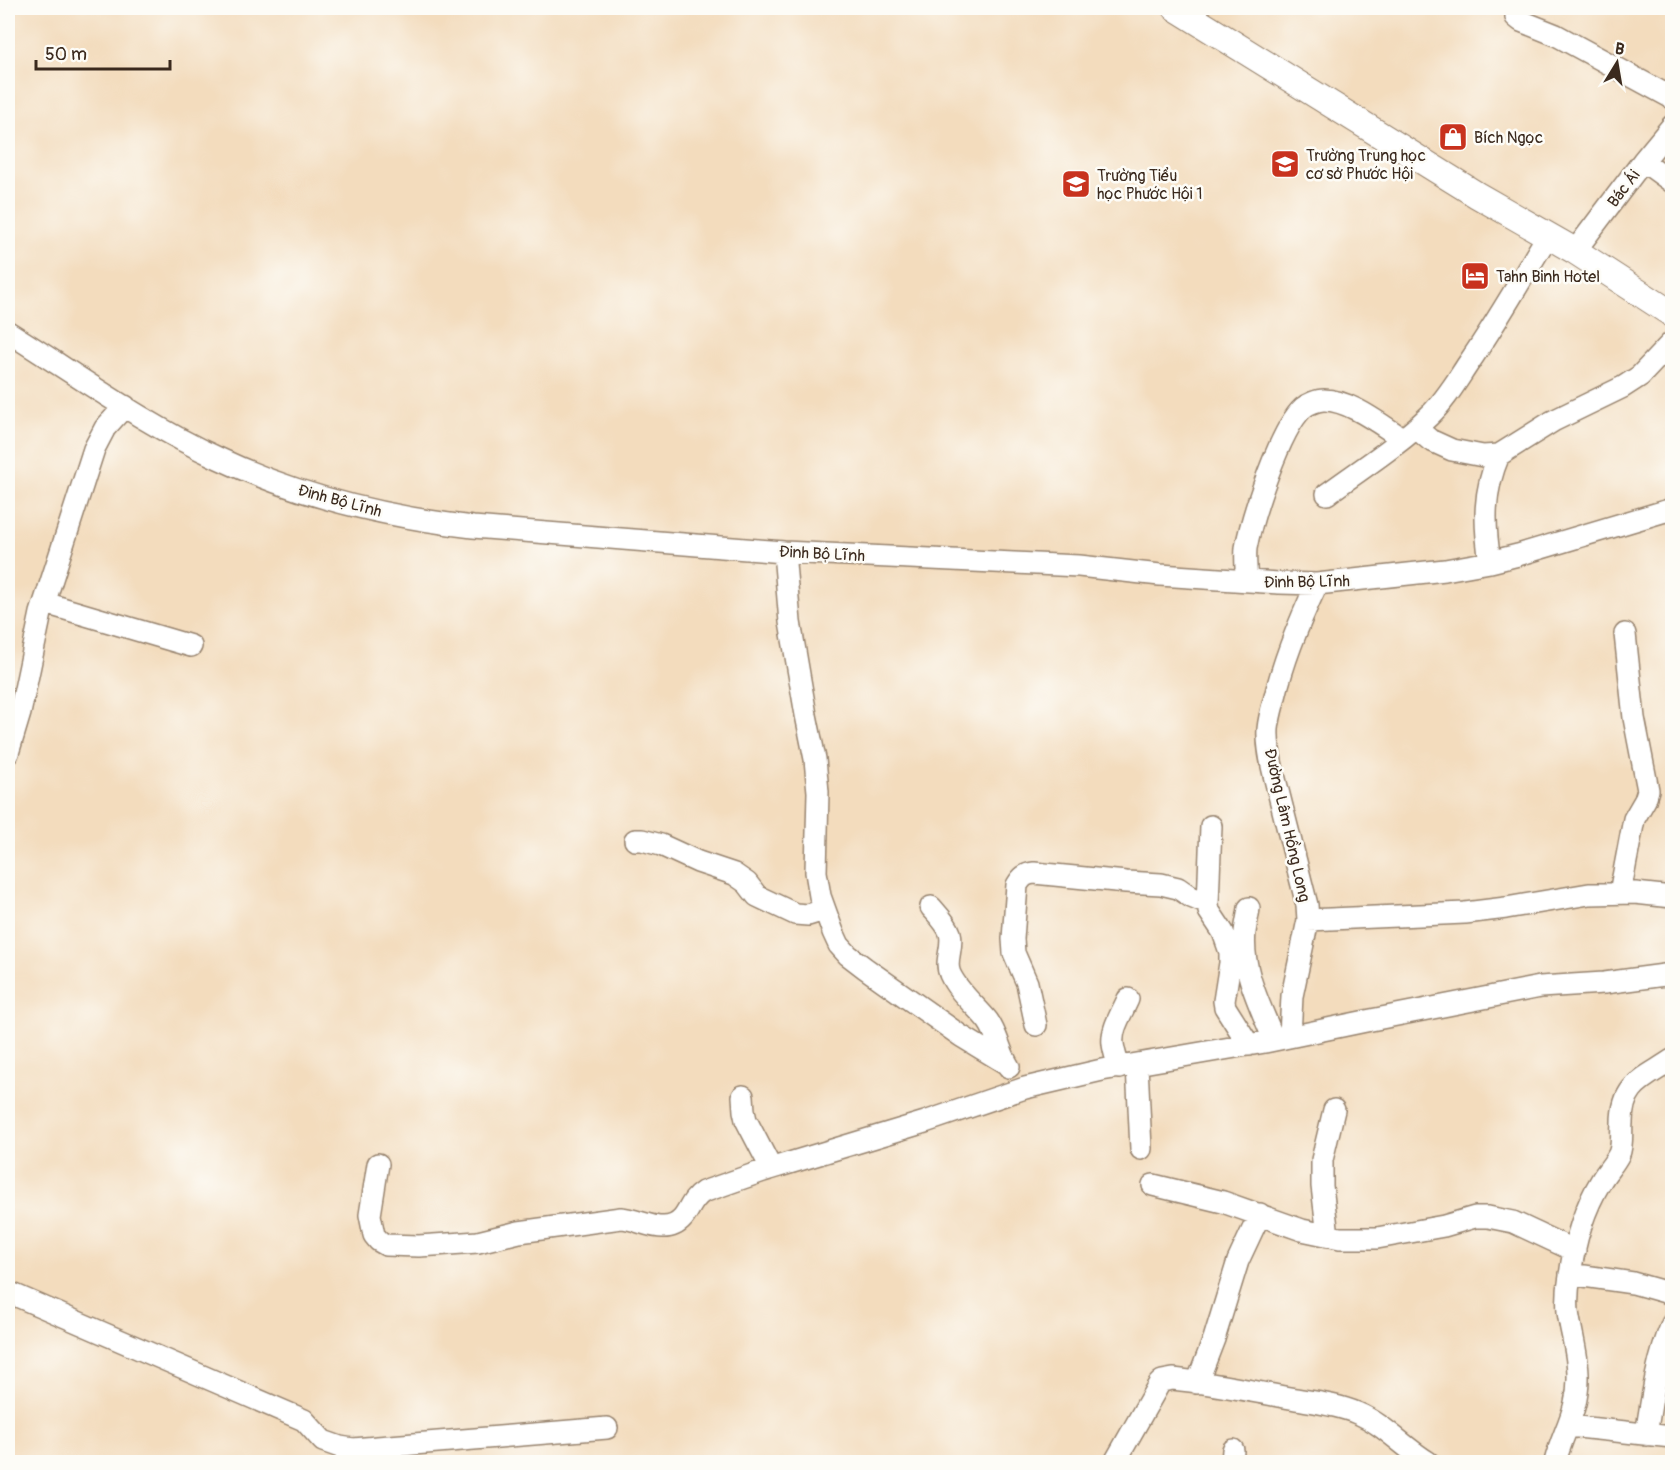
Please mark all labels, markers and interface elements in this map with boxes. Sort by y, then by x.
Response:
scale bar [36,33,170,71]
north arrow [1587,33,1647,93]
text: B [1613,39,1626,60]
text: 50 m [45,43,87,66]
shop icon: Bích Ngọc [1437,121,1469,153]
place label: Bích Ngọc [1474,128,1543,148]
place label: Trường Trung học cơ sở Phước Hội [1306,146,1426,184]
school or university icon: Trường Trung học cơ sở Phước Hội [1269,148,1301,180]
place label: Trường Tiểu học Phước Hội 1 [1097,166,1202,204]
street label: Bác Ái [1603,166,1644,211]
school or university icon: Trường Tiểu học Phước Hội 1 [1060,168,1092,200]
hotel icon: Tahn Binh Hotel [1459,260,1491,292]
place label: Tahn Binh Hotel [1496,267,1600,287]
street label: Đinh Bộ Lĩnh [296,480,384,522]
street label: Đinh Bộ Lĩnh [778,542,865,566]
street label: Đinh Bộ Lĩnh [1264,571,1350,593]
street label: Đường Lâm Hồng Long [1260,747,1314,904]

